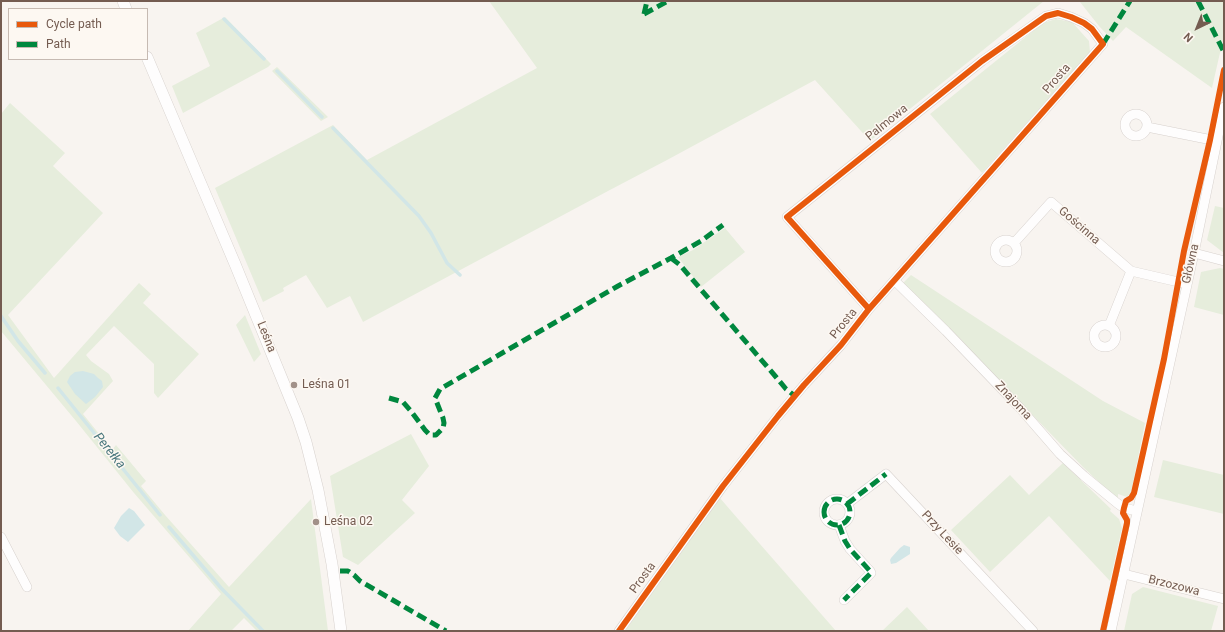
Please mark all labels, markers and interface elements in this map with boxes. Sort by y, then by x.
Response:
legend [8,8,148,60]
north arrow [1177,8,1217,48]
text: Cycle path [46,17,102,31]
text: N [1181,30,1196,45]
text: Path [46,37,71,51]
street label: Prosta [1040,61,1074,97]
street label: Palmowa [863,102,911,144]
street label: Gościnna [1055,204,1103,248]
street label: Główna [1179,243,1203,285]
street label: Prosta [827,306,861,342]
street label: Leśna [253,319,279,355]
place label: Leśna 01 [302,378,351,392]
street label: Znajoma [992,379,1034,423]
marker: Leśna 01 [289,380,299,390]
water label: Perełka [90,430,128,472]
street label: Przy Lesie [918,508,966,558]
place label: Leśna 02 [324,515,373,529]
marker: Leśna 02 [311,517,321,527]
street label: Prosta [627,560,659,596]
street label: Brzozowa [1147,573,1201,599]

